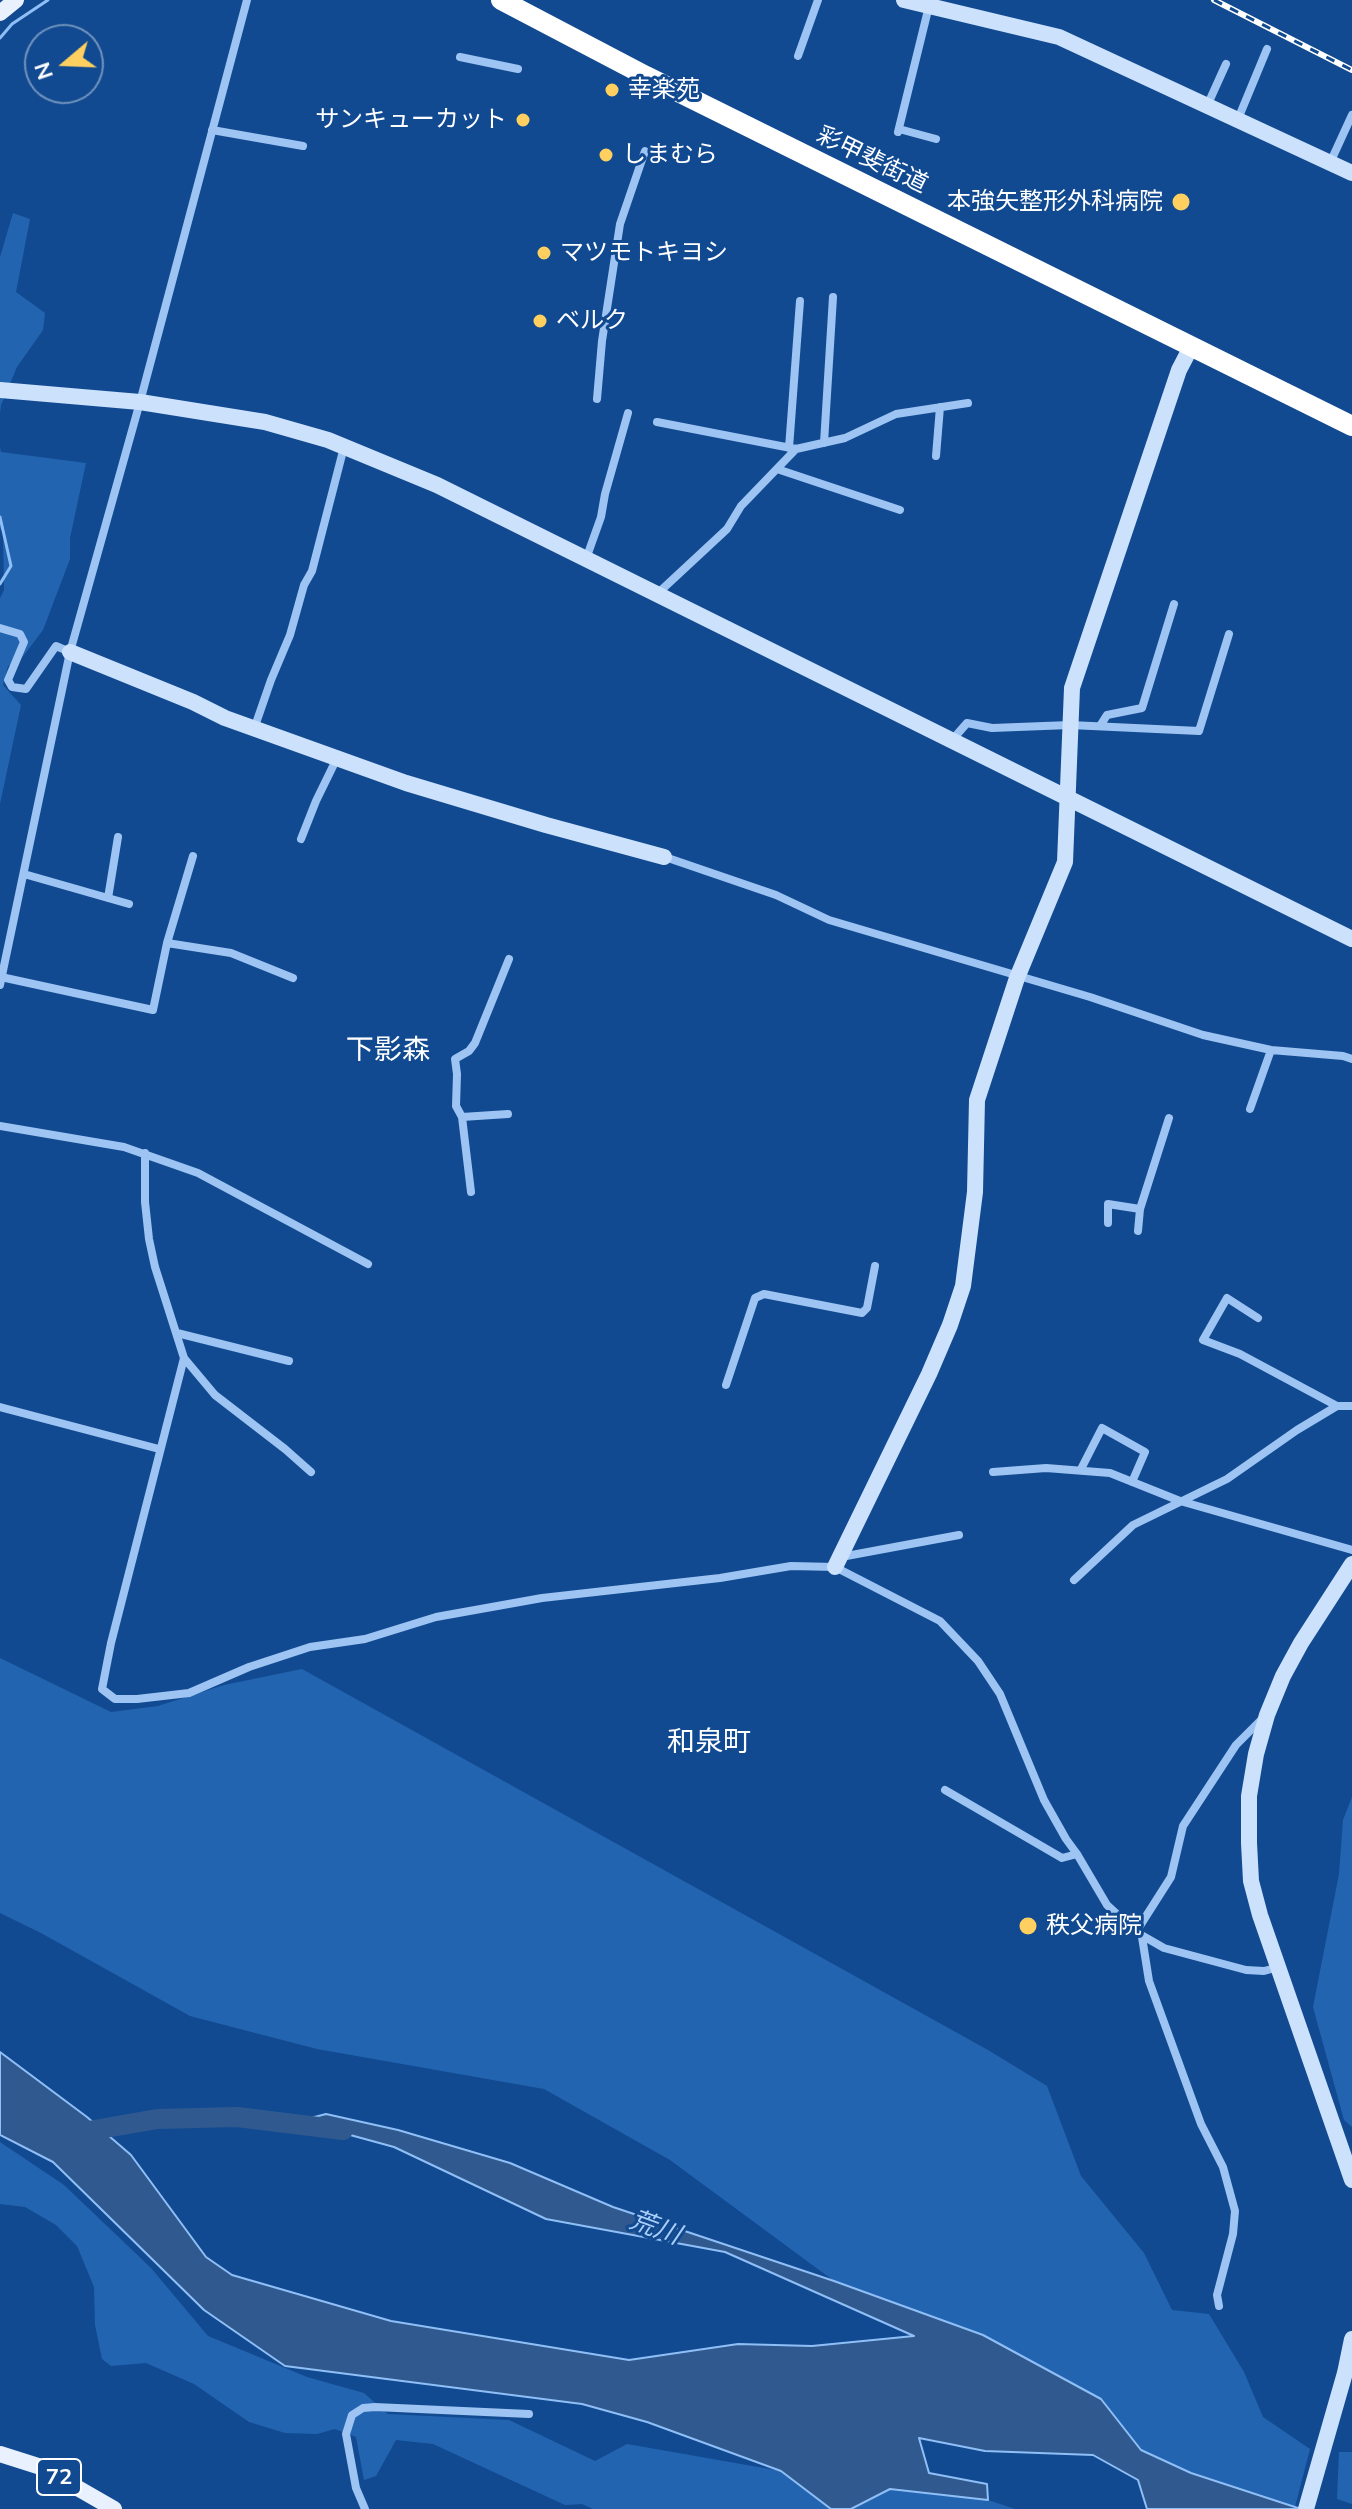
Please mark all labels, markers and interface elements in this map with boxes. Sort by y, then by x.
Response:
north arrow [24,24,104,104]
text: N [27,59,59,84]
place label: 幸楽苑 [628,76,700,104]
marker: 幸楽苑 [603,81,621,99]
place label: サンキューカット [315,106,507,134]
marker: サンキューカット [514,111,532,129]
street label: 彩甲斐街道 [812,121,932,199]
place label: しまむら [622,141,718,169]
marker: しまむら [597,146,615,164]
place label: 本強矢整形外科病院 [947,188,1163,216]
marker: 本強矢整形外科病院 [1170,191,1192,213]
place label: マツモトキヨシ [560,239,728,267]
marker: マツモトキヨシ [535,244,553,262]
place label: ベルク [556,307,628,335]
marker: ベルク [531,312,549,330]
district label: 下影森 [346,1034,430,1068]
district label: 和泉町 [667,1726,751,1760]
place label: 秩父病院 [1046,1912,1142,1940]
marker: 秩父病院 [1017,1915,1039,1937]
water label: 荒川 [625,2204,685,2252]
road number: 72 [37,2459,81,2495]

